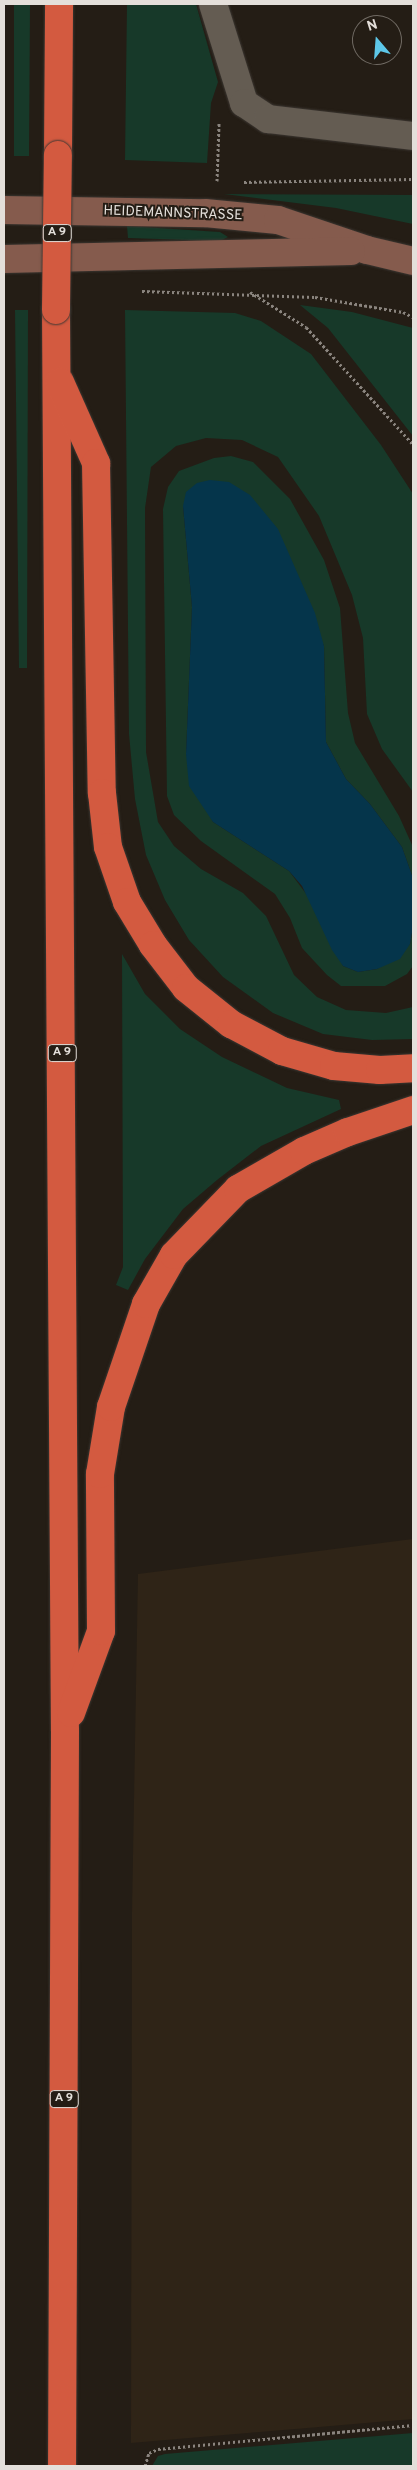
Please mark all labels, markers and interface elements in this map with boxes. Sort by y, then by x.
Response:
north arrow [352,15,402,65]
text: N [365,17,380,36]
street label: HEIDEMANNSTRASSE [103,203,243,225]
road number: A 9 [42,224,72,242]
road number: A 9 [47,1044,77,1062]
road number: A 9 [49,2090,79,2108]

